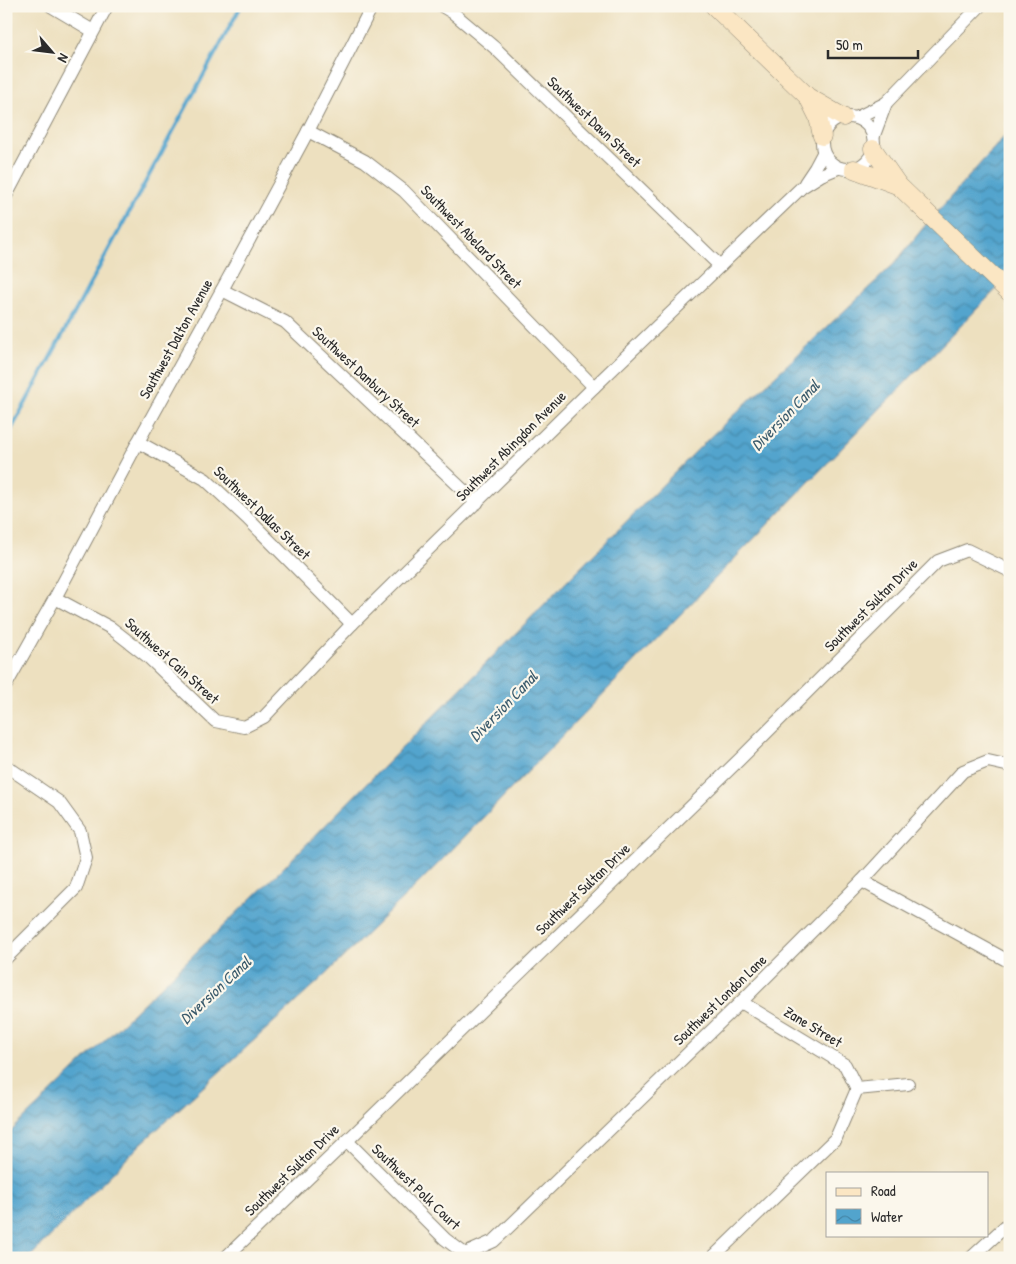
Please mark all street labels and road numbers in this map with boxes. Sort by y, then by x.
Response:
street label: Southwest Dawn Street [543,71,646,172]
street label: Southwest Abelard Street [416,180,527,294]
street label: Southwest Dalton Avenue [134,275,217,403]
street label: Southwest Danbury Street [308,321,425,433]
street label: Southwest Abingdon Avenue [451,386,570,505]
street label: Southwest Dallas Street [209,461,316,565]
street label: Southwest Sultan Drive [819,553,922,656]
street label: Southwest Cain Street [121,613,225,709]
street label: Southwest Sultan Drive [531,838,635,939]
street label: Southwest London Lane [668,950,771,1050]
street label: Zane Street [780,1001,847,1053]
street label: Southwest Sultan Drive [240,1119,344,1220]
street label: Southwest Polk Court [367,1139,466,1235]

